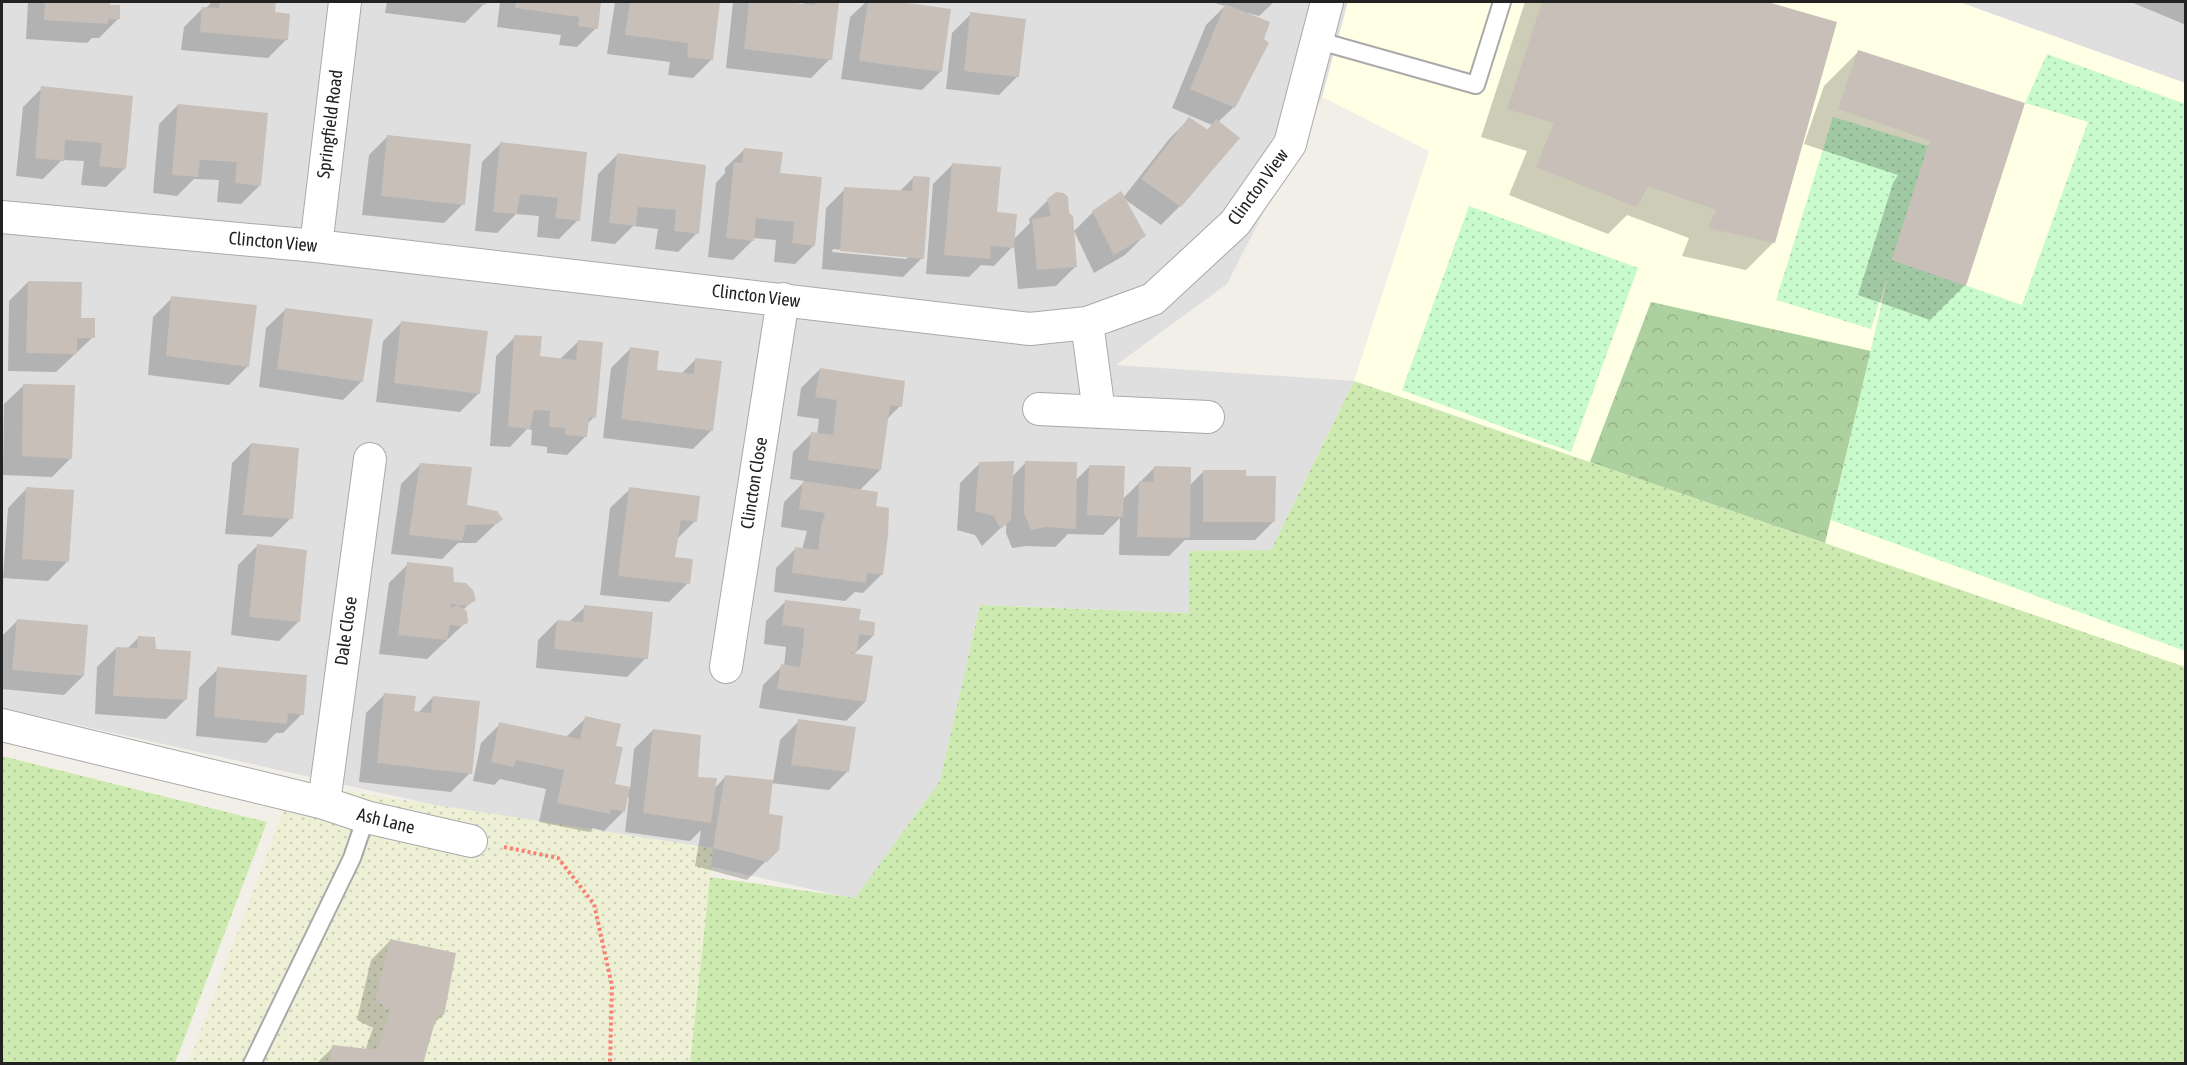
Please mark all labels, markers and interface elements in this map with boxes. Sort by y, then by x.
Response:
street label: Springfield Road [312,68,347,179]
street label: Clincton View [1223,144,1292,229]
street label: Clincton View [228,227,318,256]
street label: Clincton View [711,280,802,311]
street label: Clincton Close [736,435,771,530]
street label: Dale Close [330,595,361,667]
street label: Ash Lane [355,803,417,838]

